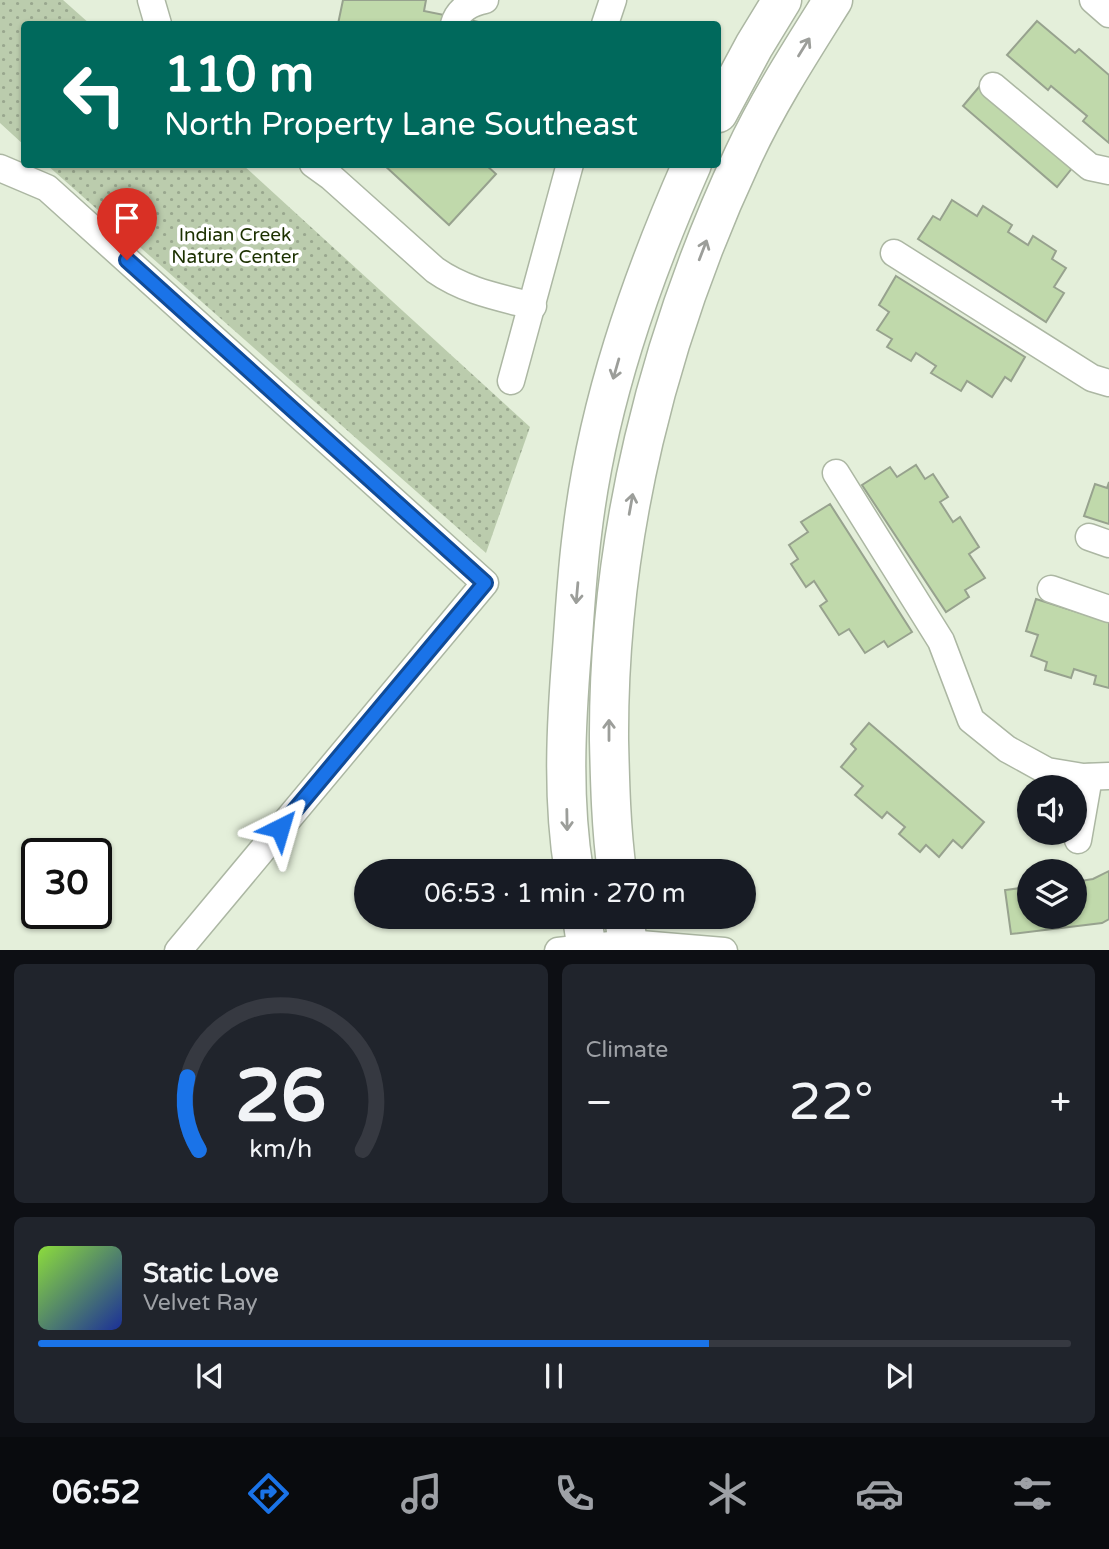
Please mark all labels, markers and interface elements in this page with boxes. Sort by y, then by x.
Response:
one-way arrow [797,37,811,57]
text: 110 m [164,46,314,105]
icon: left [49,49,140,140]
text: North Property Lane Southeast [164,106,638,144]
pin [97,188,157,260]
icon: arrive [108,199,146,237]
park label: Indian Creek Nature Center [171,224,299,268]
one-way arrow [697,240,710,262]
one-way arrow [609,358,622,380]
one-way arrow [625,493,638,516]
one-way arrow [570,581,583,603]
one-way arrow [602,719,616,742]
map controls [1017,775,1087,929]
button: sound [1017,775,1087,845]
position arrow [243,791,317,865]
one-way arrow [561,808,574,831]
speed limit sign: 30 [21,838,112,929]
button: layers [1017,859,1087,929]
text: 06:53 · 1 min · 270 m [424,878,686,909]
text: Climate [586,1036,668,1064]
text: 26 [235,1053,326,1141]
text: 22° [789,1071,874,1134]
text: − [586,1080,613,1126]
text: + [1050,1080,1071,1126]
text: km/h [249,1133,312,1163]
text: Static Love [143,1258,279,1289]
text: Velvet Ray [143,1289,258,1317]
icon: previous [191,1357,229,1395]
icon: pause [535,1357,573,1395]
icon: next [880,1357,918,1395]
icon: directions [244,1469,293,1518]
icon: music [397,1469,446,1518]
icon: phone [550,1469,599,1518]
icon: climate [703,1469,752,1518]
icon: car [855,1469,904,1518]
icon: filters [1008,1469,1057,1518]
text: 06:52 [52,1474,141,1512]

